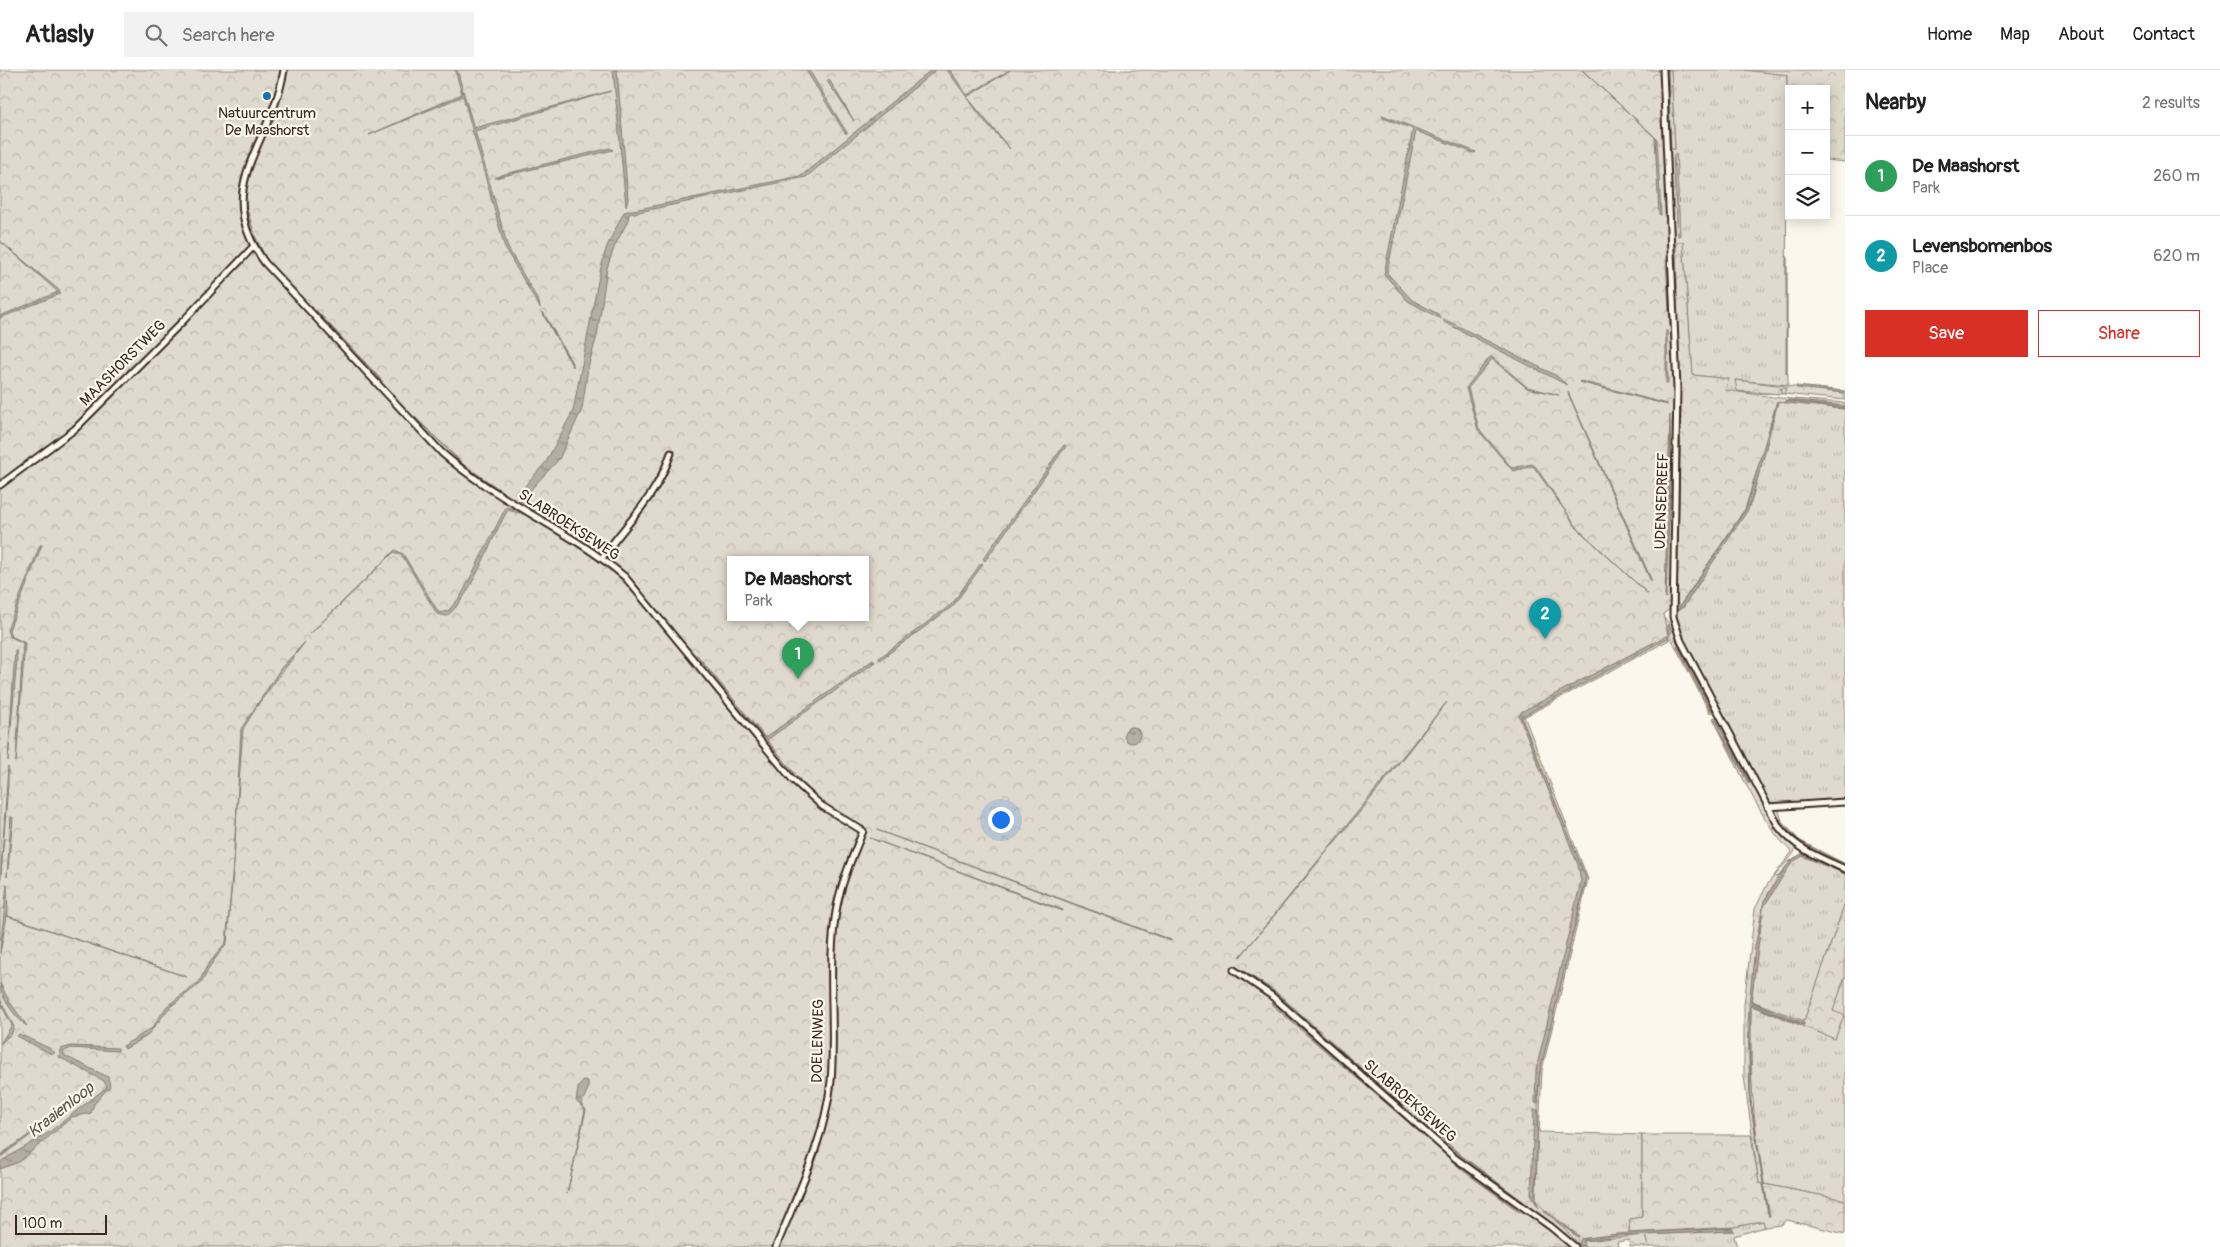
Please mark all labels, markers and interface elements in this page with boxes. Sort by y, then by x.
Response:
search box [124,12,474,57]
text: Atlasly [25,20,94,49]
icon: search [142,21,170,49]
text: Search here [182,23,275,47]
text: Home [1927,23,1972,46]
text: Map [2000,23,2030,46]
text: About [2058,23,2104,46]
text: Contact [2132,23,2195,46]
map controls [1785,85,1830,220]
button: + [1785,85,1830,130]
text: Nearby [1865,89,1926,116]
marker: Natuurcentrum De Maashorst [261,90,273,102]
text: 2 results [2142,93,2200,113]
place label: Natuurcentrum De Maashorst [218,104,316,140]
button: − [1785,130,1830,175]
text: De Maashorst [1912,154,2019,178]
text: 1 [1878,166,1884,186]
text: 260 m [2153,166,2200,186]
button: layers [1785,175,1830,220]
text: Park [1912,178,1940,198]
text: Levensbomenbos [1912,234,2052,258]
text: 2 [1877,246,1885,266]
text: 620 m [2153,246,2200,266]
text: Place [1912,258,1948,278]
button: Save [1865,310,2028,357]
button: Share [2038,310,2200,357]
street label: MAASHORSTWEG [76,316,170,410]
street label: UDENSEDREEF [1651,452,1673,550]
street label: SLABROEKSEWEG [515,485,623,565]
popup [727,556,869,621]
text: De Maashorst [744,567,852,591]
text: Park [744,591,772,611]
pin: 2 [1529,598,1561,639]
pin: 1 [782,638,814,679]
your location [988,807,1014,833]
street label: DOELENWEG [808,999,828,1083]
street label: SLABROEKSEWEG [1360,1055,1460,1147]
water label: Kraaienloop [24,1077,99,1142]
scale bar [15,1212,108,1235]
text: 100 m [22,1215,62,1232]

